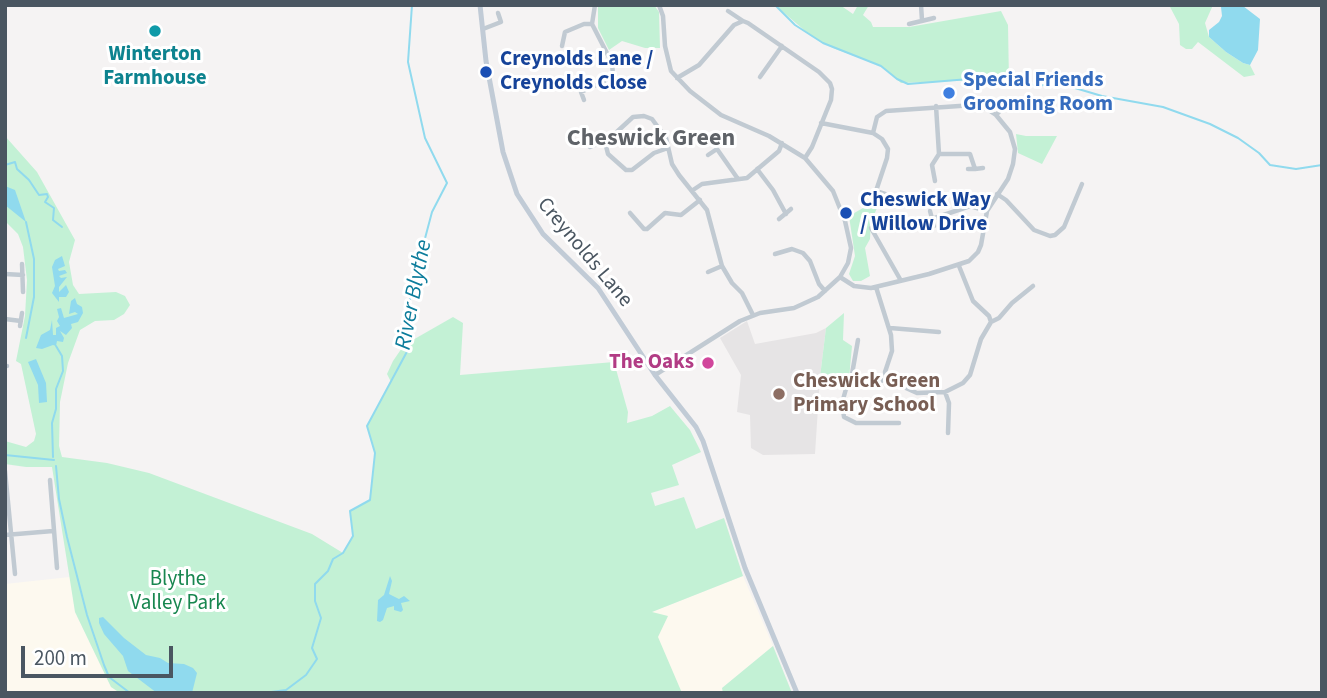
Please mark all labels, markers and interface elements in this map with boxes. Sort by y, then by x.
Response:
marker: Winterton Farmhouse [147,23,163,39]
place label: Winterton Farmhouse [103,42,207,92]
place label: Creynolds Lane / Creynolds Close [500,47,653,97]
marker: Creynolds Lane / Creynolds Close [478,64,494,80]
place label: Special Friends Grooming Room [963,68,1113,118]
marker: Special Friends Grooming Room [941,85,957,101]
district label: Cheswick Green [567,126,735,154]
place label: Cheswick Way / Willow Drive [860,188,991,238]
street label: Creynolds Lane [531,193,637,313]
marker: Cheswick Way / Willow Drive [838,205,854,221]
water label: River Blythe [391,238,439,352]
place label: The Oaks [609,350,694,376]
marker: The Oaks [700,355,716,371]
place label: Cheswick Green Primary School [793,369,940,419]
marker: Cheswick Green Primary School [771,386,787,402]
park label: Blythe Valley Park [130,567,226,617]
scale bar [24,632,177,676]
text: 200 m [34,643,87,673]

